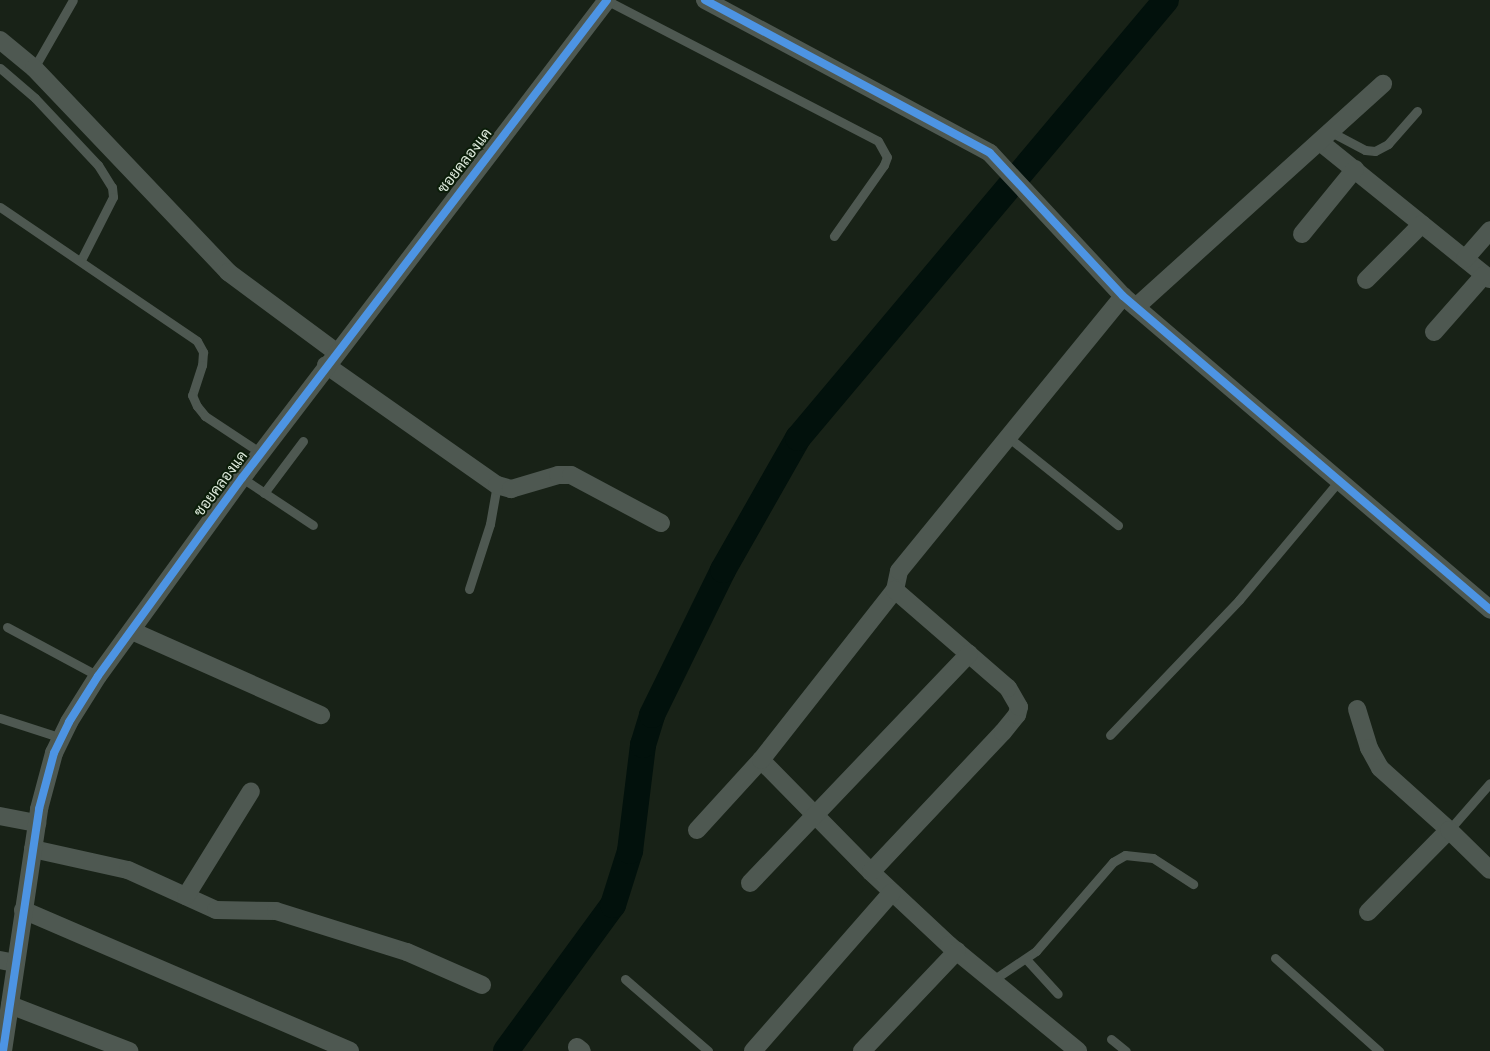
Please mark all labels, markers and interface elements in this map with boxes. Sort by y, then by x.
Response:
street label: ซอยคลองแค [434,125,496,197]
street label: ซอยคลองแค [190,448,252,520]

